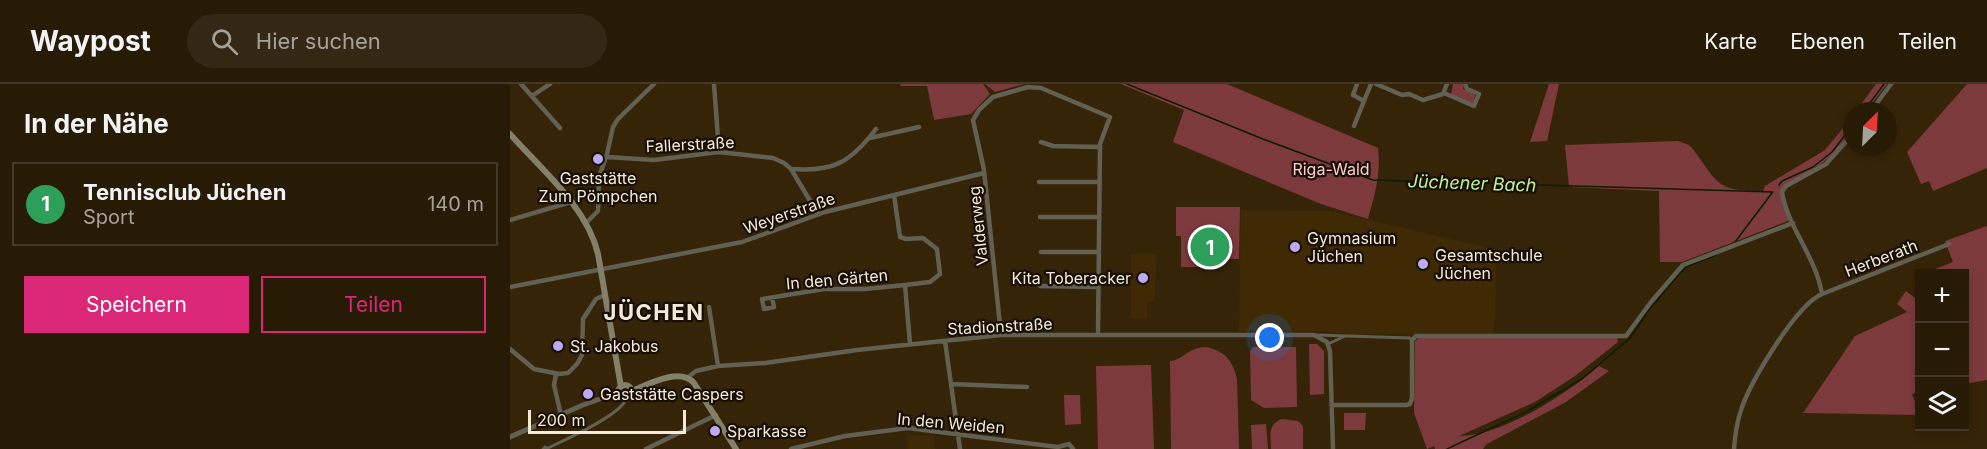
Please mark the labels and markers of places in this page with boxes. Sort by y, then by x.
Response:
marker: Gaststätte Zum Pömpchen [591,152,605,166]
place label: Gaststätte Zum Pömpchen [539,168,657,206]
pin: 1 [1190,224,1230,270]
place label: Gymnasium Jüchen [1307,228,1396,266]
marker: Gymnasium Jüchen [1288,240,1302,254]
place label: Gesamtschule Jüchen [1435,245,1543,283]
marker: Gesamtschule Jüchen [1416,257,1430,271]
place label: Kita Toberacker [1012,268,1131,288]
marker: Kita Toberacker [1136,271,1150,285]
place label: St. Jakobus [570,336,658,356]
marker: St. Jakobus [551,339,565,353]
place label: Gaststätte Caspers [600,384,744,404]
marker: Gaststätte Caspers [581,387,595,401]
place label: Sparkasse [727,421,806,441]
marker: Sparkasse [708,424,722,438]

